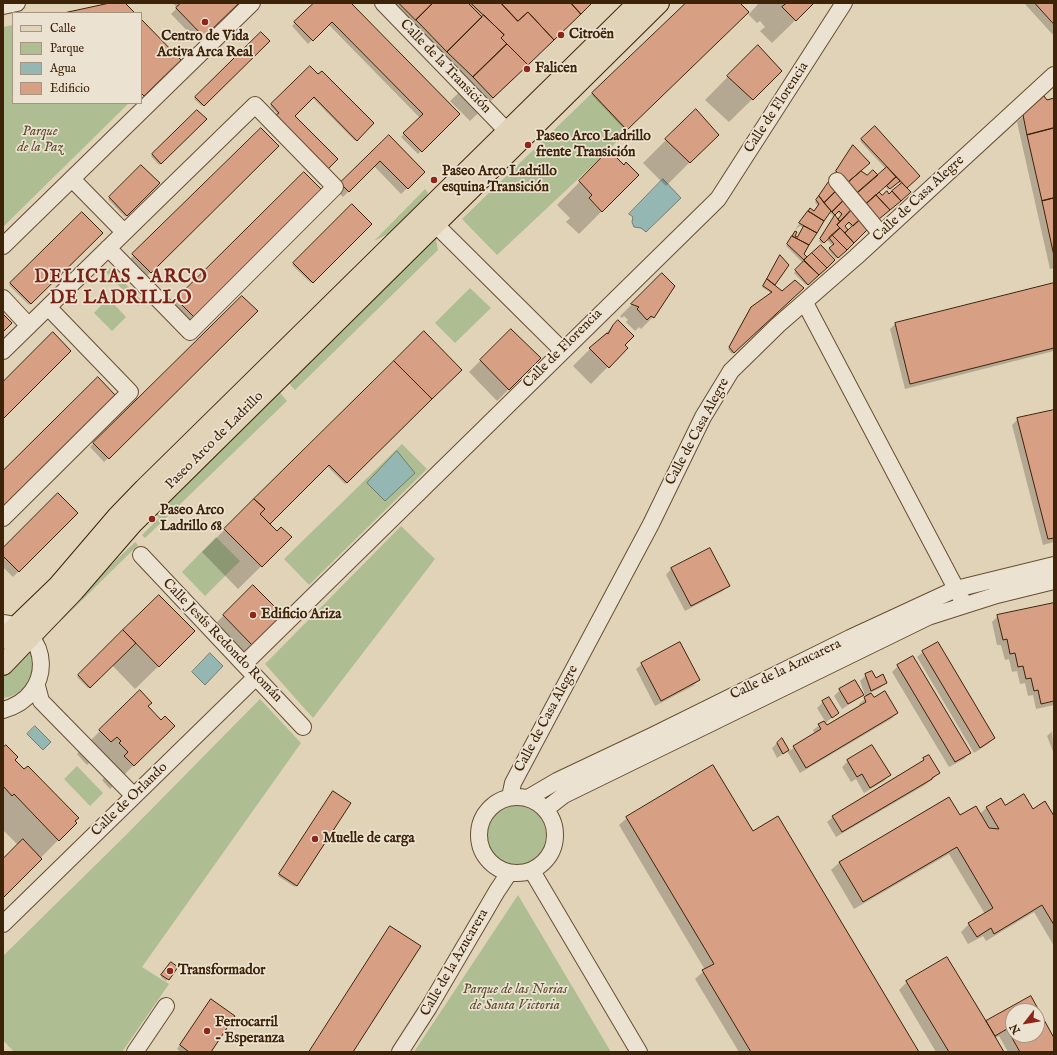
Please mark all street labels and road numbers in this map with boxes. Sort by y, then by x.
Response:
street label: Calle de la Transición [396,17,494,117]
street label: Calle de Florencia [741,59,813,157]
street label: Calle de Casa Alegre [870,152,968,246]
street label: Calle de Florencia [520,306,606,392]
street label: Calle de Casa Alegre [663,376,733,488]
street label: Paseo Arco de Ladrillo [163,389,267,493]
street label: Calle Jesús Redondo Román [159,576,285,706]
street label: Calle de la Azucarera [728,636,844,704]
street label: Calle de Casa Alegre [512,663,582,775]
street label: Calle de Orlando [88,760,172,840]
street label: Calle de la Azucarera [417,906,493,1020]

